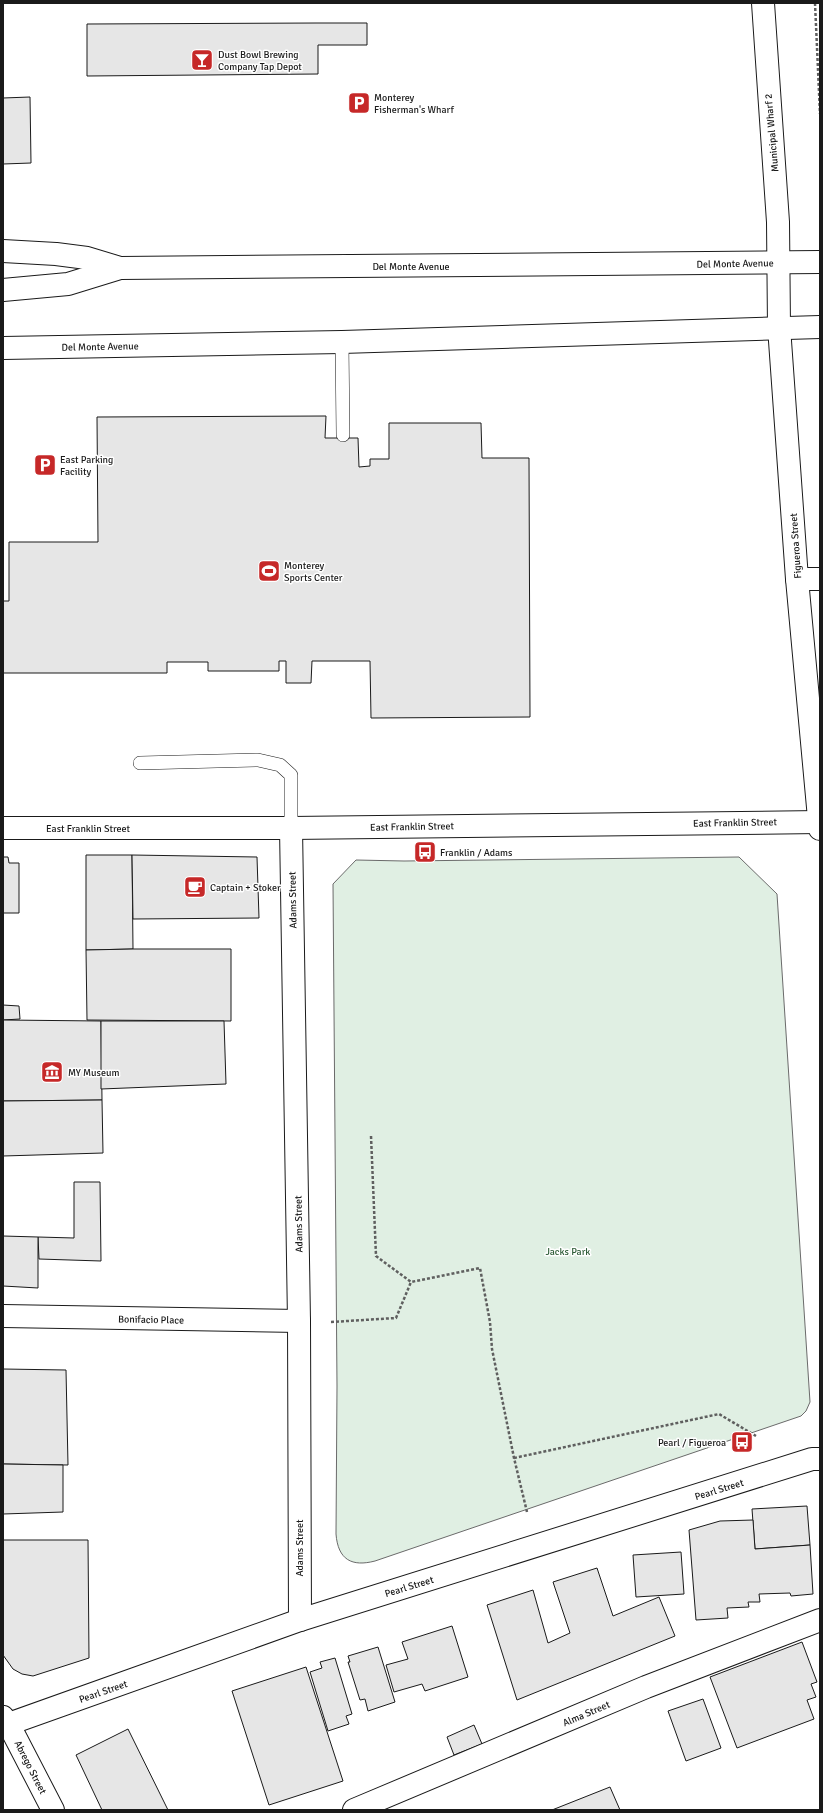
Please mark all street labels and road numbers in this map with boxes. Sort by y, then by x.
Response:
street label: Municipal Wharf 2 [763,93,781,173]
street label: Del Monte Avenue [696,257,774,271]
street label: Del Monte Avenue [372,261,450,273]
street label: Del Monte Avenue [61,340,139,354]
street label: Figueroa Street [788,512,804,579]
street label: East Franklin Street [693,816,778,830]
street label: East Franklin Street [370,820,455,834]
street label: East Franklin Street [46,823,131,835]
street label: Adams Street [286,871,299,929]
street label: Adams Street [292,1195,305,1253]
street label: Bonifacio Place [118,1313,184,1327]
street label: Pearl Street [693,1477,746,1503]
street label: Adams Street [294,1519,306,1577]
street label: Pearl Street [383,1574,436,1600]
street label: Pearl Street [78,1678,130,1706]
street label: Alma Street [561,1698,612,1729]
street label: Abrego Street [11,1739,49,1797]

